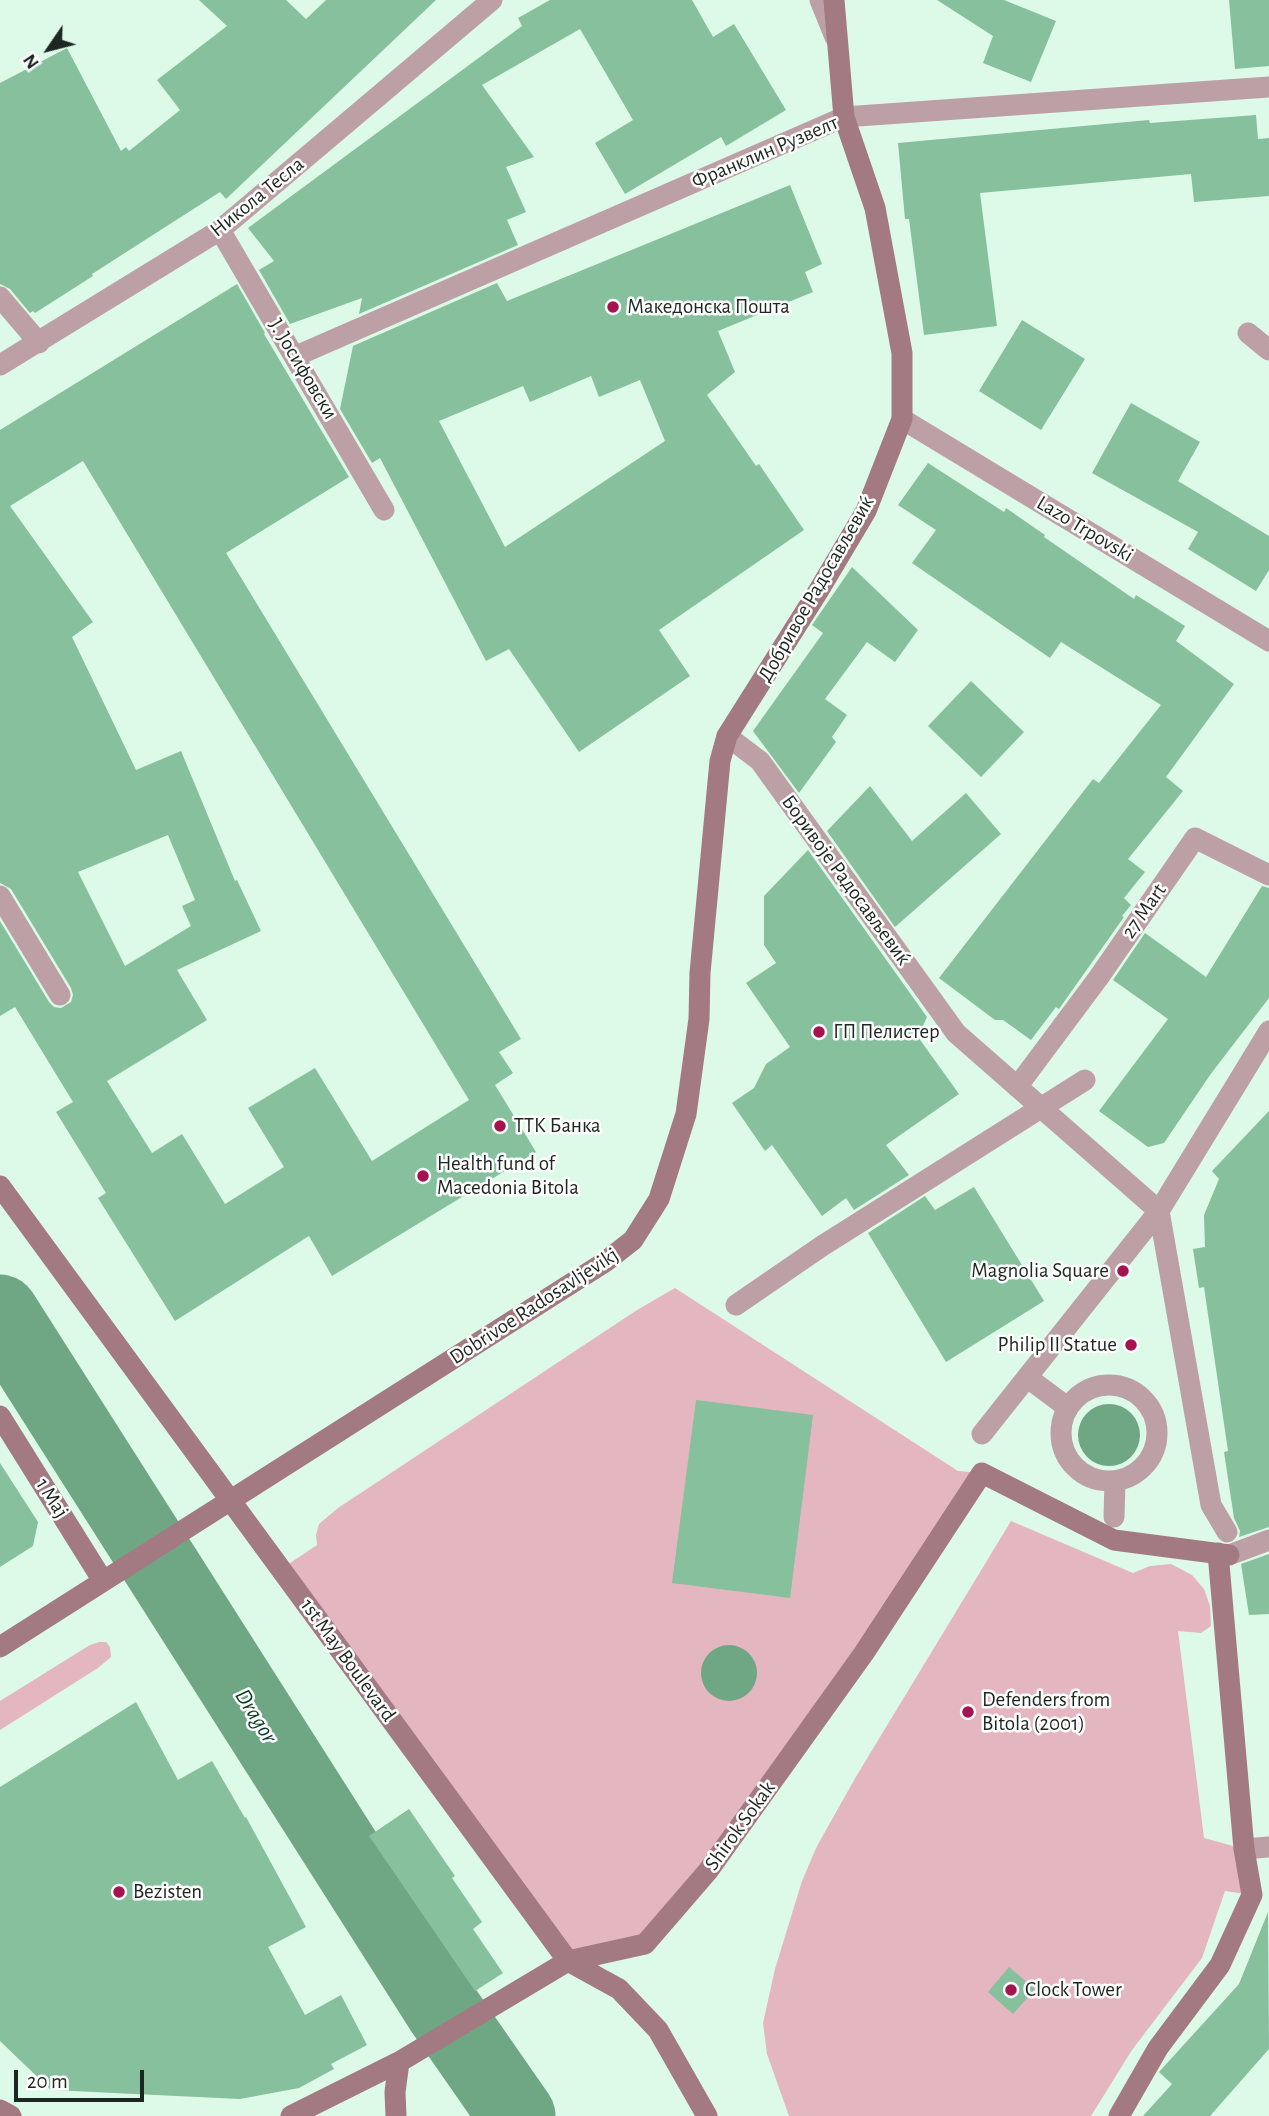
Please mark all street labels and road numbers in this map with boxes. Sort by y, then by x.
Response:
street label: Франклин Рузвелт [688,110,842,194]
street label: Никола Тесла [205,151,309,243]
street label: Ј. Јосифовски [263,314,343,424]
street label: Lazo Trpovski [1032,490,1138,568]
street label: Добривое Радосављевиќ [752,492,880,686]
street label: Боривоје Радосављевиќ [776,790,916,970]
street label: 27 Mart [1116,879,1172,943]
street label: Dobrivoe Radosavljevikj [445,1242,623,1370]
street label: 1 Maj [30,1473,74,1523]
street label: 1st May Boulevard [295,1594,401,1726]
street label: Shirok Sokak [699,1777,781,1875]

